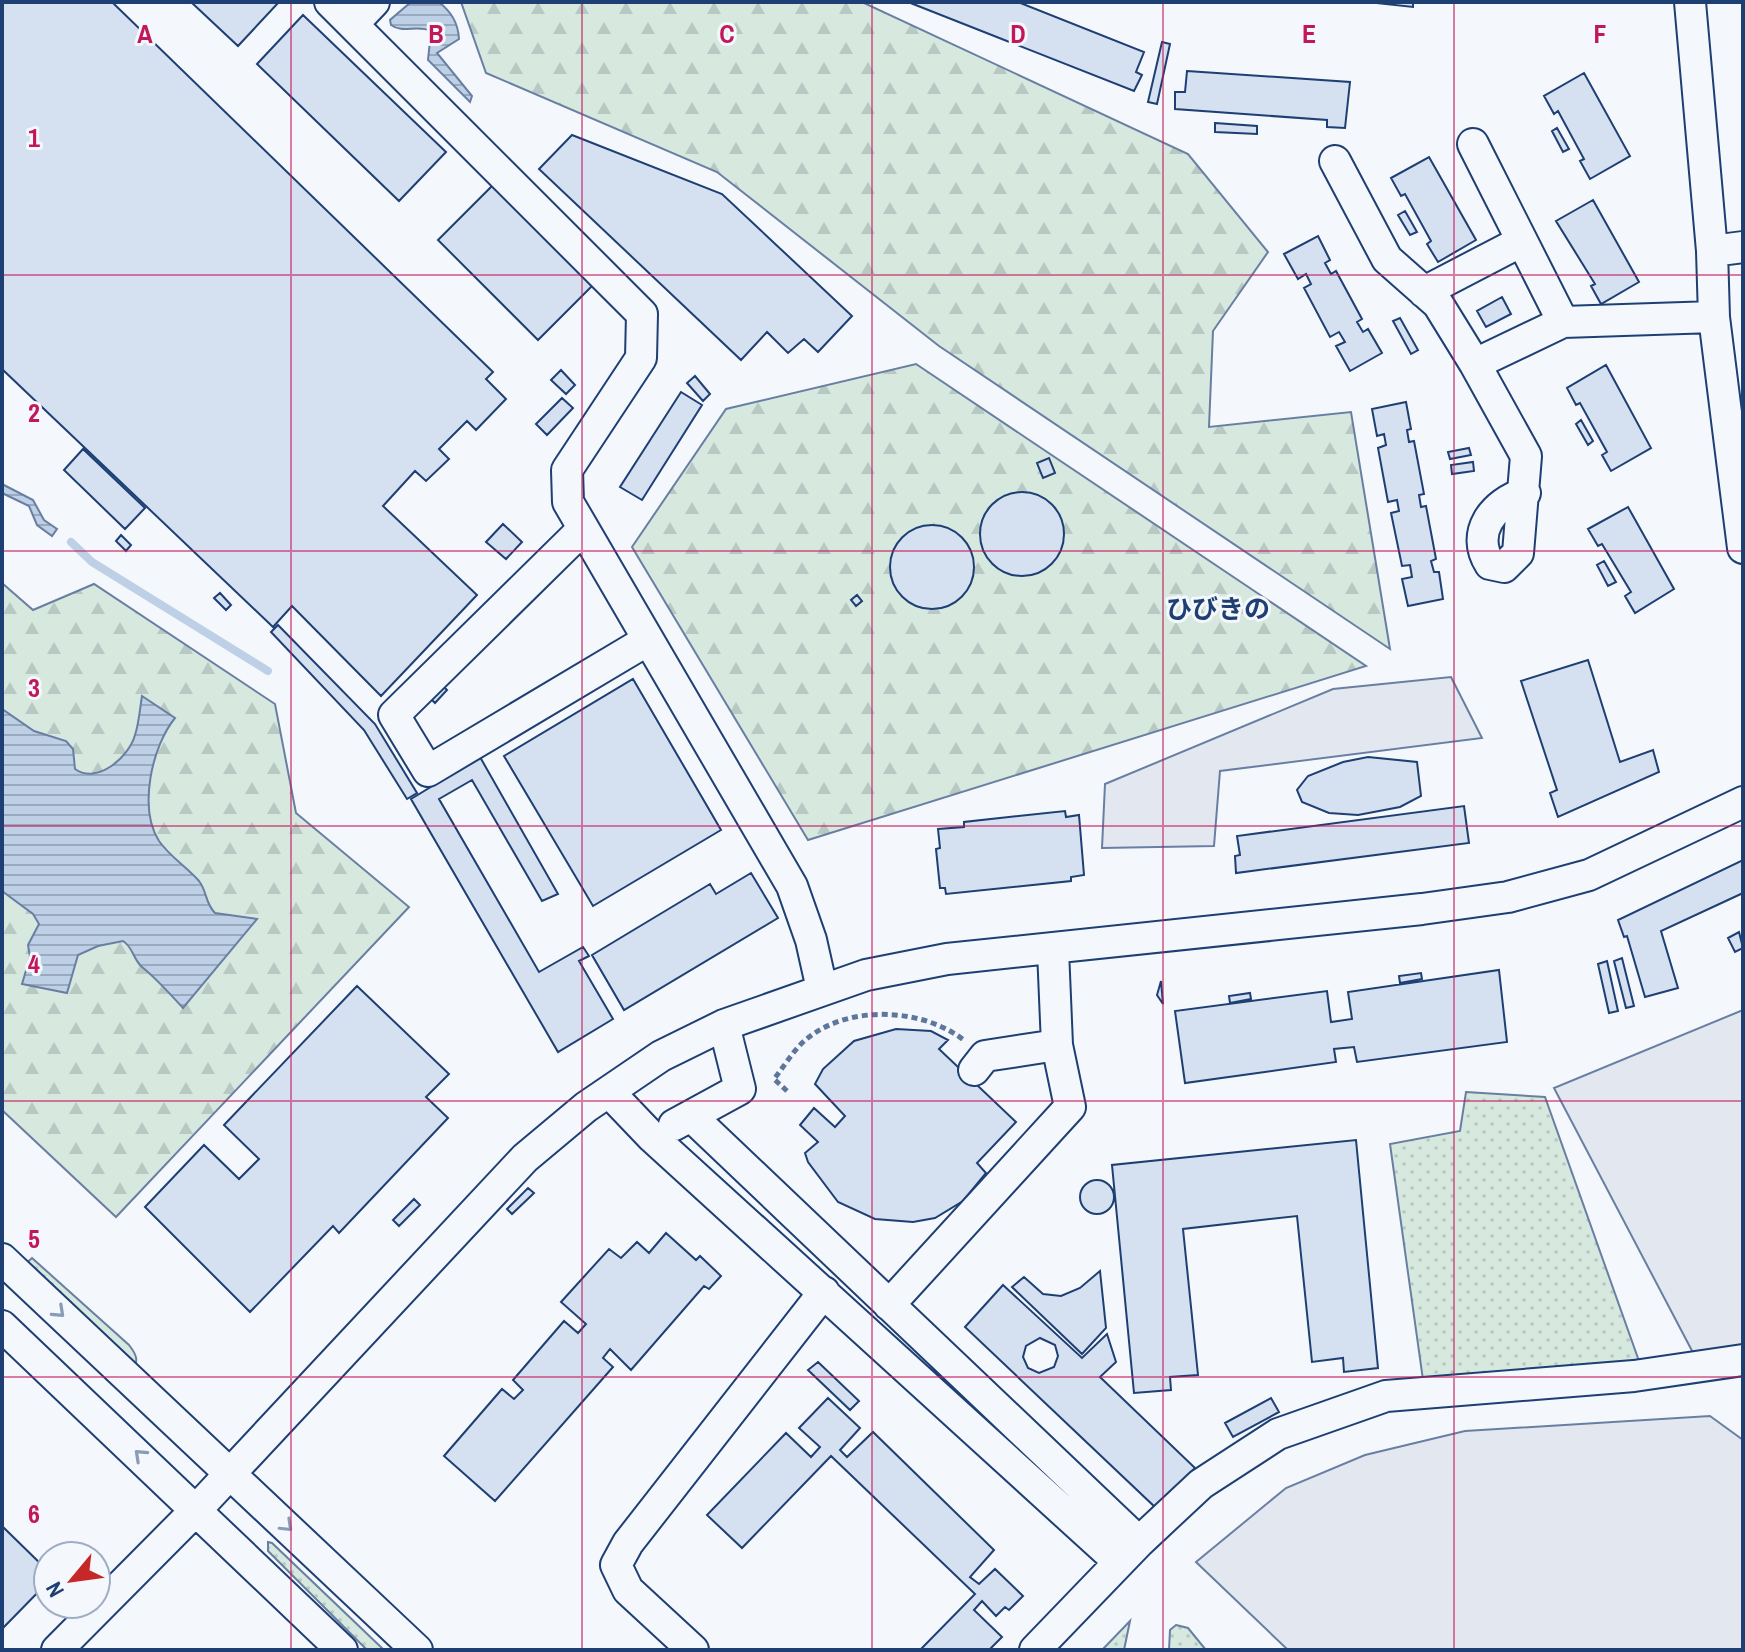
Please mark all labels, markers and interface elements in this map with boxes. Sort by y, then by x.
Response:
text: A [137,16,153,51]
text: B [428,16,444,51]
text: C [719,16,735,51]
text: D [1010,16,1026,51]
text: E [1302,16,1316,51]
text: F [1593,16,1607,51]
text: 1 [28,120,40,155]
text: 2 [28,395,40,430]
district label: ひびきの [1166,591,1270,626]
text: 3 [28,670,40,705]
text: 4 [28,946,40,981]
text: 5 [28,1221,40,1256]
one-way arrow [50,1303,64,1318]
one-way arrow [135,1450,149,1465]
text: 6 [28,1496,40,1531]
one-way arrow [278,1516,292,1531]
north arrow [32,1540,112,1620]
text: N [38,1577,71,1603]

